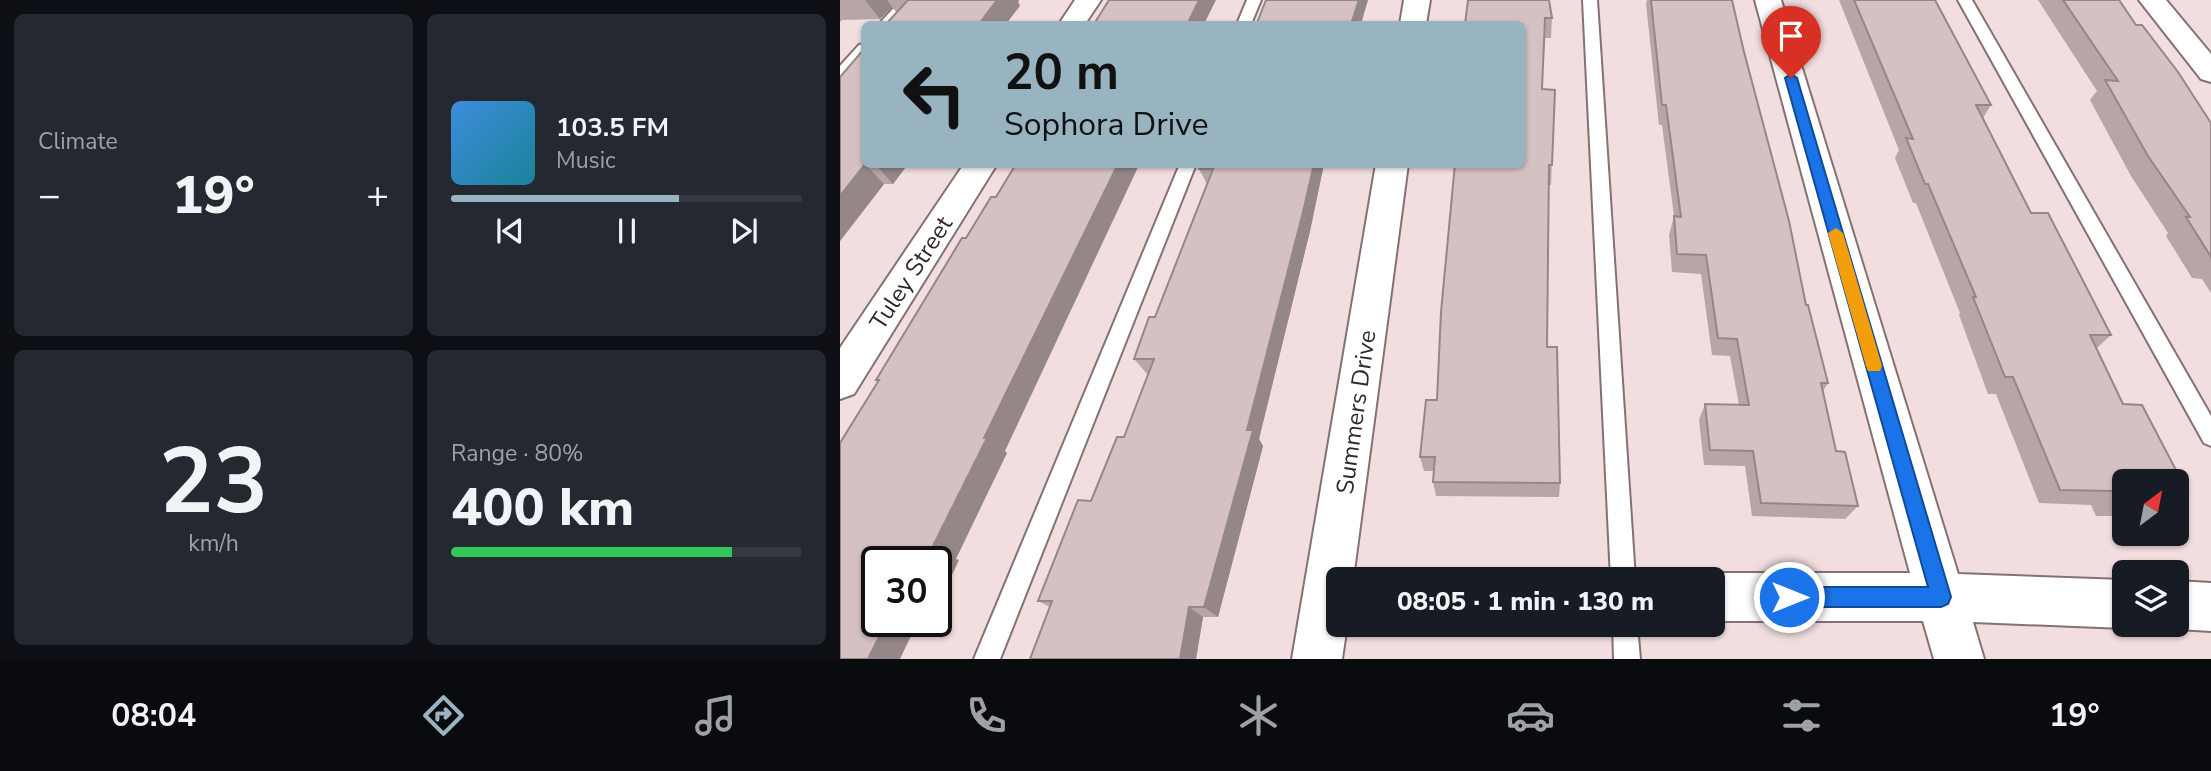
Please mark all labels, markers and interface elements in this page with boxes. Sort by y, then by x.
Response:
pin [1761,6,1821,78]
icon: arrive [1772,17,1810,55]
text: 20 m [1004,39,1119,106]
icon: left [889,49,980,140]
text: Sophora Drive [1004,103,1208,146]
text: 103.5 FM [556,110,669,145]
text: Climate [38,126,118,157]
text: Music [556,145,616,176]
text: 19° [172,160,255,231]
text: − [38,170,61,221]
text: + [366,170,389,221]
street label: Tuley Street [862,209,960,336]
icon: previous [491,212,529,250]
icon: pause [608,212,646,250]
icon: next [725,212,763,250]
street label: Summers Drive [1329,328,1383,496]
text: 23 [159,420,268,544]
text: Range · 80% [451,438,583,469]
north arrow [2112,469,2189,546]
map controls [2112,469,2189,637]
text: 400 km [451,472,634,543]
text: km/h [188,528,239,559]
speed limit sign: 30 [861,546,952,637]
position arrow [1752,560,1826,634]
button: layers [2112,560,2189,637]
text: 08:05 · 1 min · 130 m [1397,584,1654,619]
icon: directions [419,691,468,740]
icon: music [691,691,740,740]
icon: phone [962,691,1011,740]
icon: climate [1234,691,1283,740]
icon: car [1506,691,1555,740]
icon: filters [1777,691,1826,740]
text: 08:04 [111,694,196,737]
text: 19° [2049,694,2100,737]

